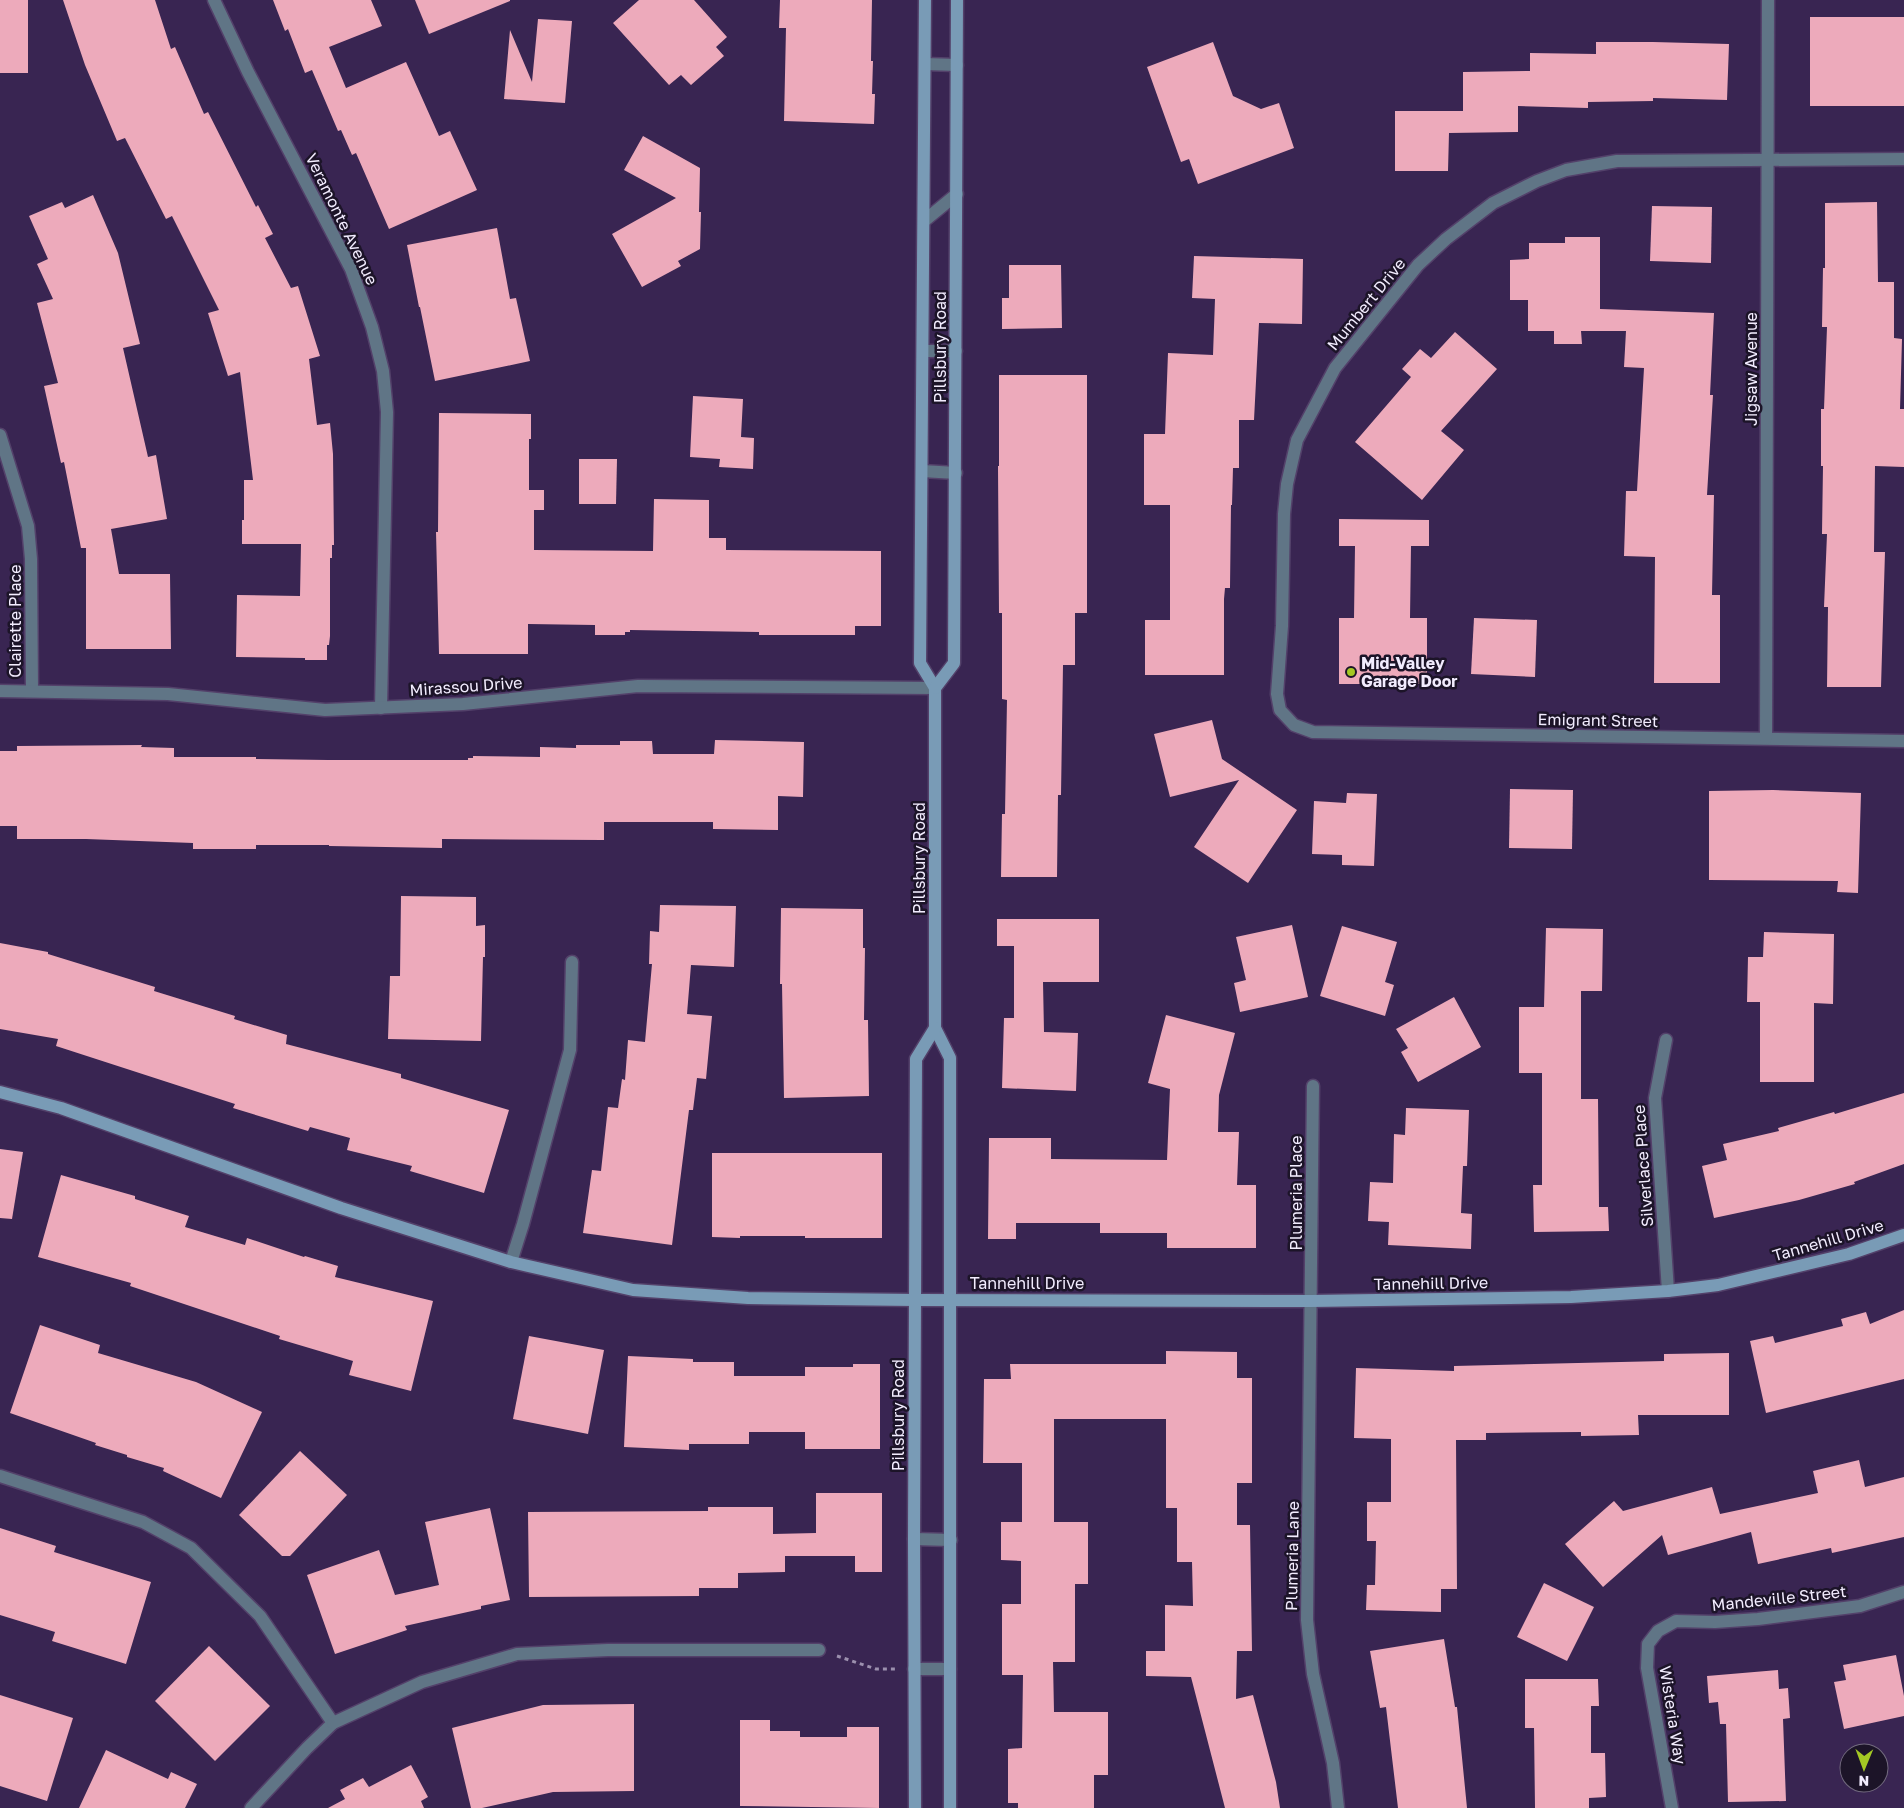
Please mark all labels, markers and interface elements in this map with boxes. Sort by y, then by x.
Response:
street label: Veramonte Avenue [302,150,382,288]
street label: Mumbert Drive [1323,254,1409,354]
street label: Pillsbury Road [930,291,950,403]
street label: Jigsaw Avenue [1741,312,1761,426]
street label: Clairette Place [5,564,25,678]
place label: Mid-Valley Garage Door [1361,653,1458,691]
marker: Mid-Valley Garage Door [1345,666,1357,678]
street label: Mirassou Drive [409,672,523,700]
street label: Emigrant Street [1538,709,1658,731]
street label: Pillsbury Road [909,802,929,914]
street label: Silverlace Place [1629,1104,1657,1228]
street label: Plumeria Place [1286,1136,1306,1250]
street label: Tannehill Drive [1770,1215,1886,1265]
street label: Tannehill Drive [1374,1272,1488,1294]
street label: Tannehill Drive [970,1273,1084,1293]
street label: Pillsbury Road [888,1359,908,1471]
street label: Plumeria Lane [1281,1501,1303,1611]
street label: Mandeville Street [1711,1581,1847,1615]
street label: Wisteria Way [1655,1664,1691,1766]
north arrow [1839,1743,1889,1793]
text: N [1858,1773,1869,1790]

